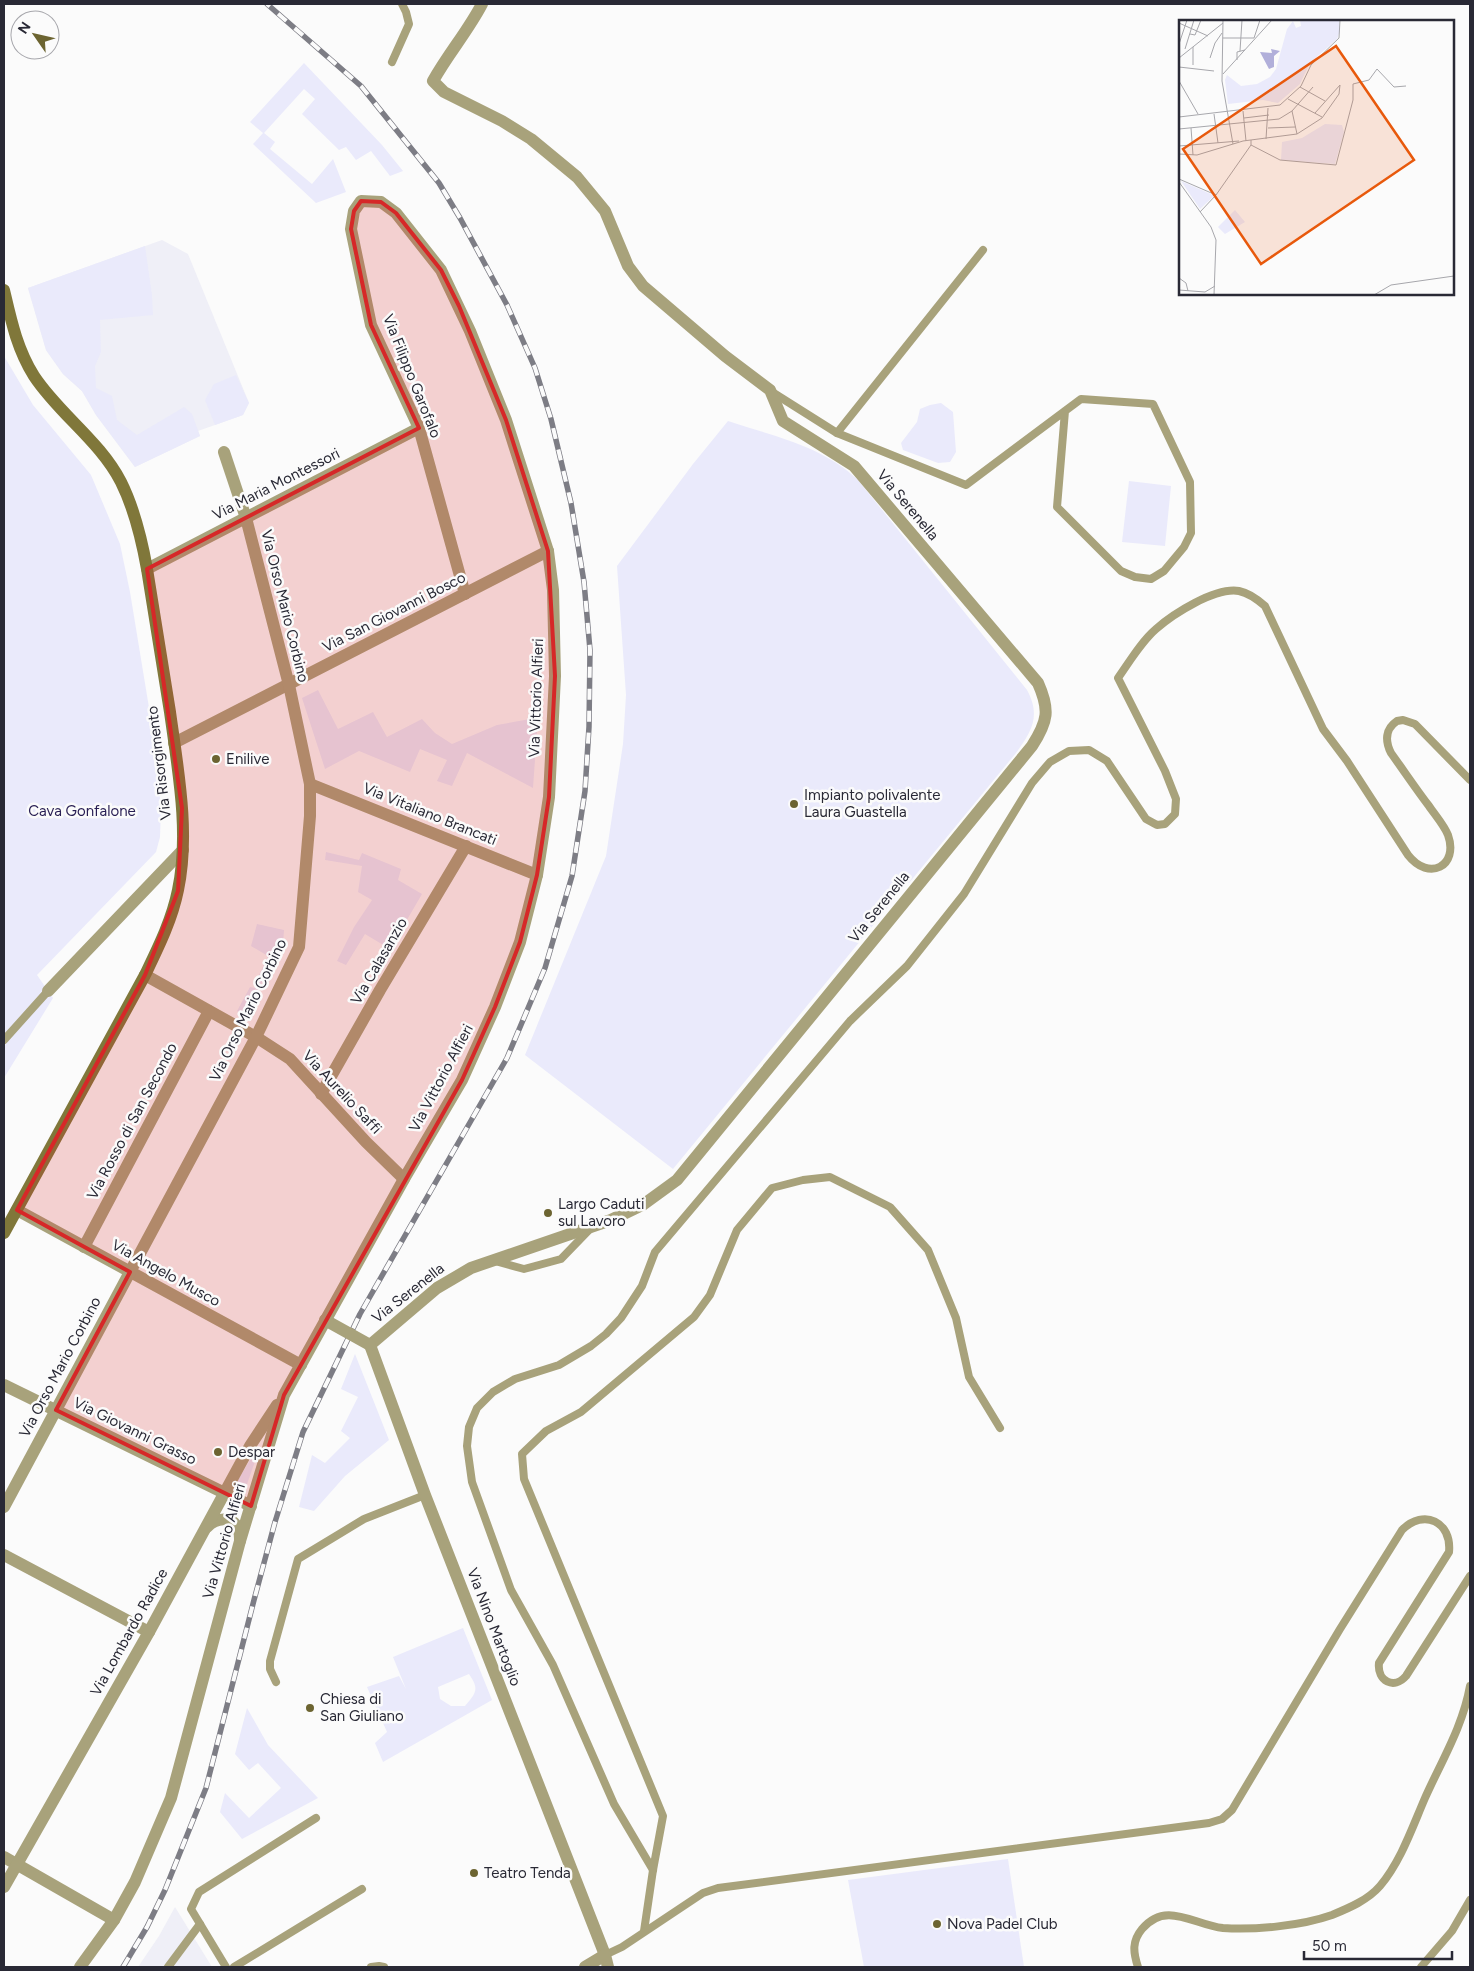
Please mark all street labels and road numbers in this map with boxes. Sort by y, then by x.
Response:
street label: Via Filippo Garofalo [379,312,445,441]
street label: Via Maria Montessori [209,444,343,524]
street label: Via Serenella [873,466,943,544]
street label: Via Orso Mario Corbino [257,528,313,684]
street label: Via San Giovanni Bosco [319,568,469,656]
street label: Via Vittorio Alfieri [525,638,547,758]
street label: Via Risorgimento [143,705,175,821]
street label: Via Vitaliano Brancati [360,779,500,849]
street label: Via Serenella [845,868,913,946]
street label: Via Calasanzio [347,914,411,1008]
street label: Via Orso Mario Corbino [206,935,291,1084]
street label: Via Vittorio Alfieri [405,1021,477,1135]
street label: Via Rosso di San Secondo [83,1039,181,1202]
street label: Via Aurelio Saffi [299,1047,385,1137]
street label: Via Angelo Musco [109,1236,224,1310]
street label: Via Serenella [368,1259,448,1327]
street label: Via Orso Mario Corbino [15,1293,105,1440]
street label: Via Giovanni Grasso [71,1393,200,1469]
street label: Via Vittorio Alfieri [199,1481,249,1601]
street label: Via Lombardo Radice [87,1565,171,1699]
street label: Via Nino Martoglio [463,1565,525,1689]

